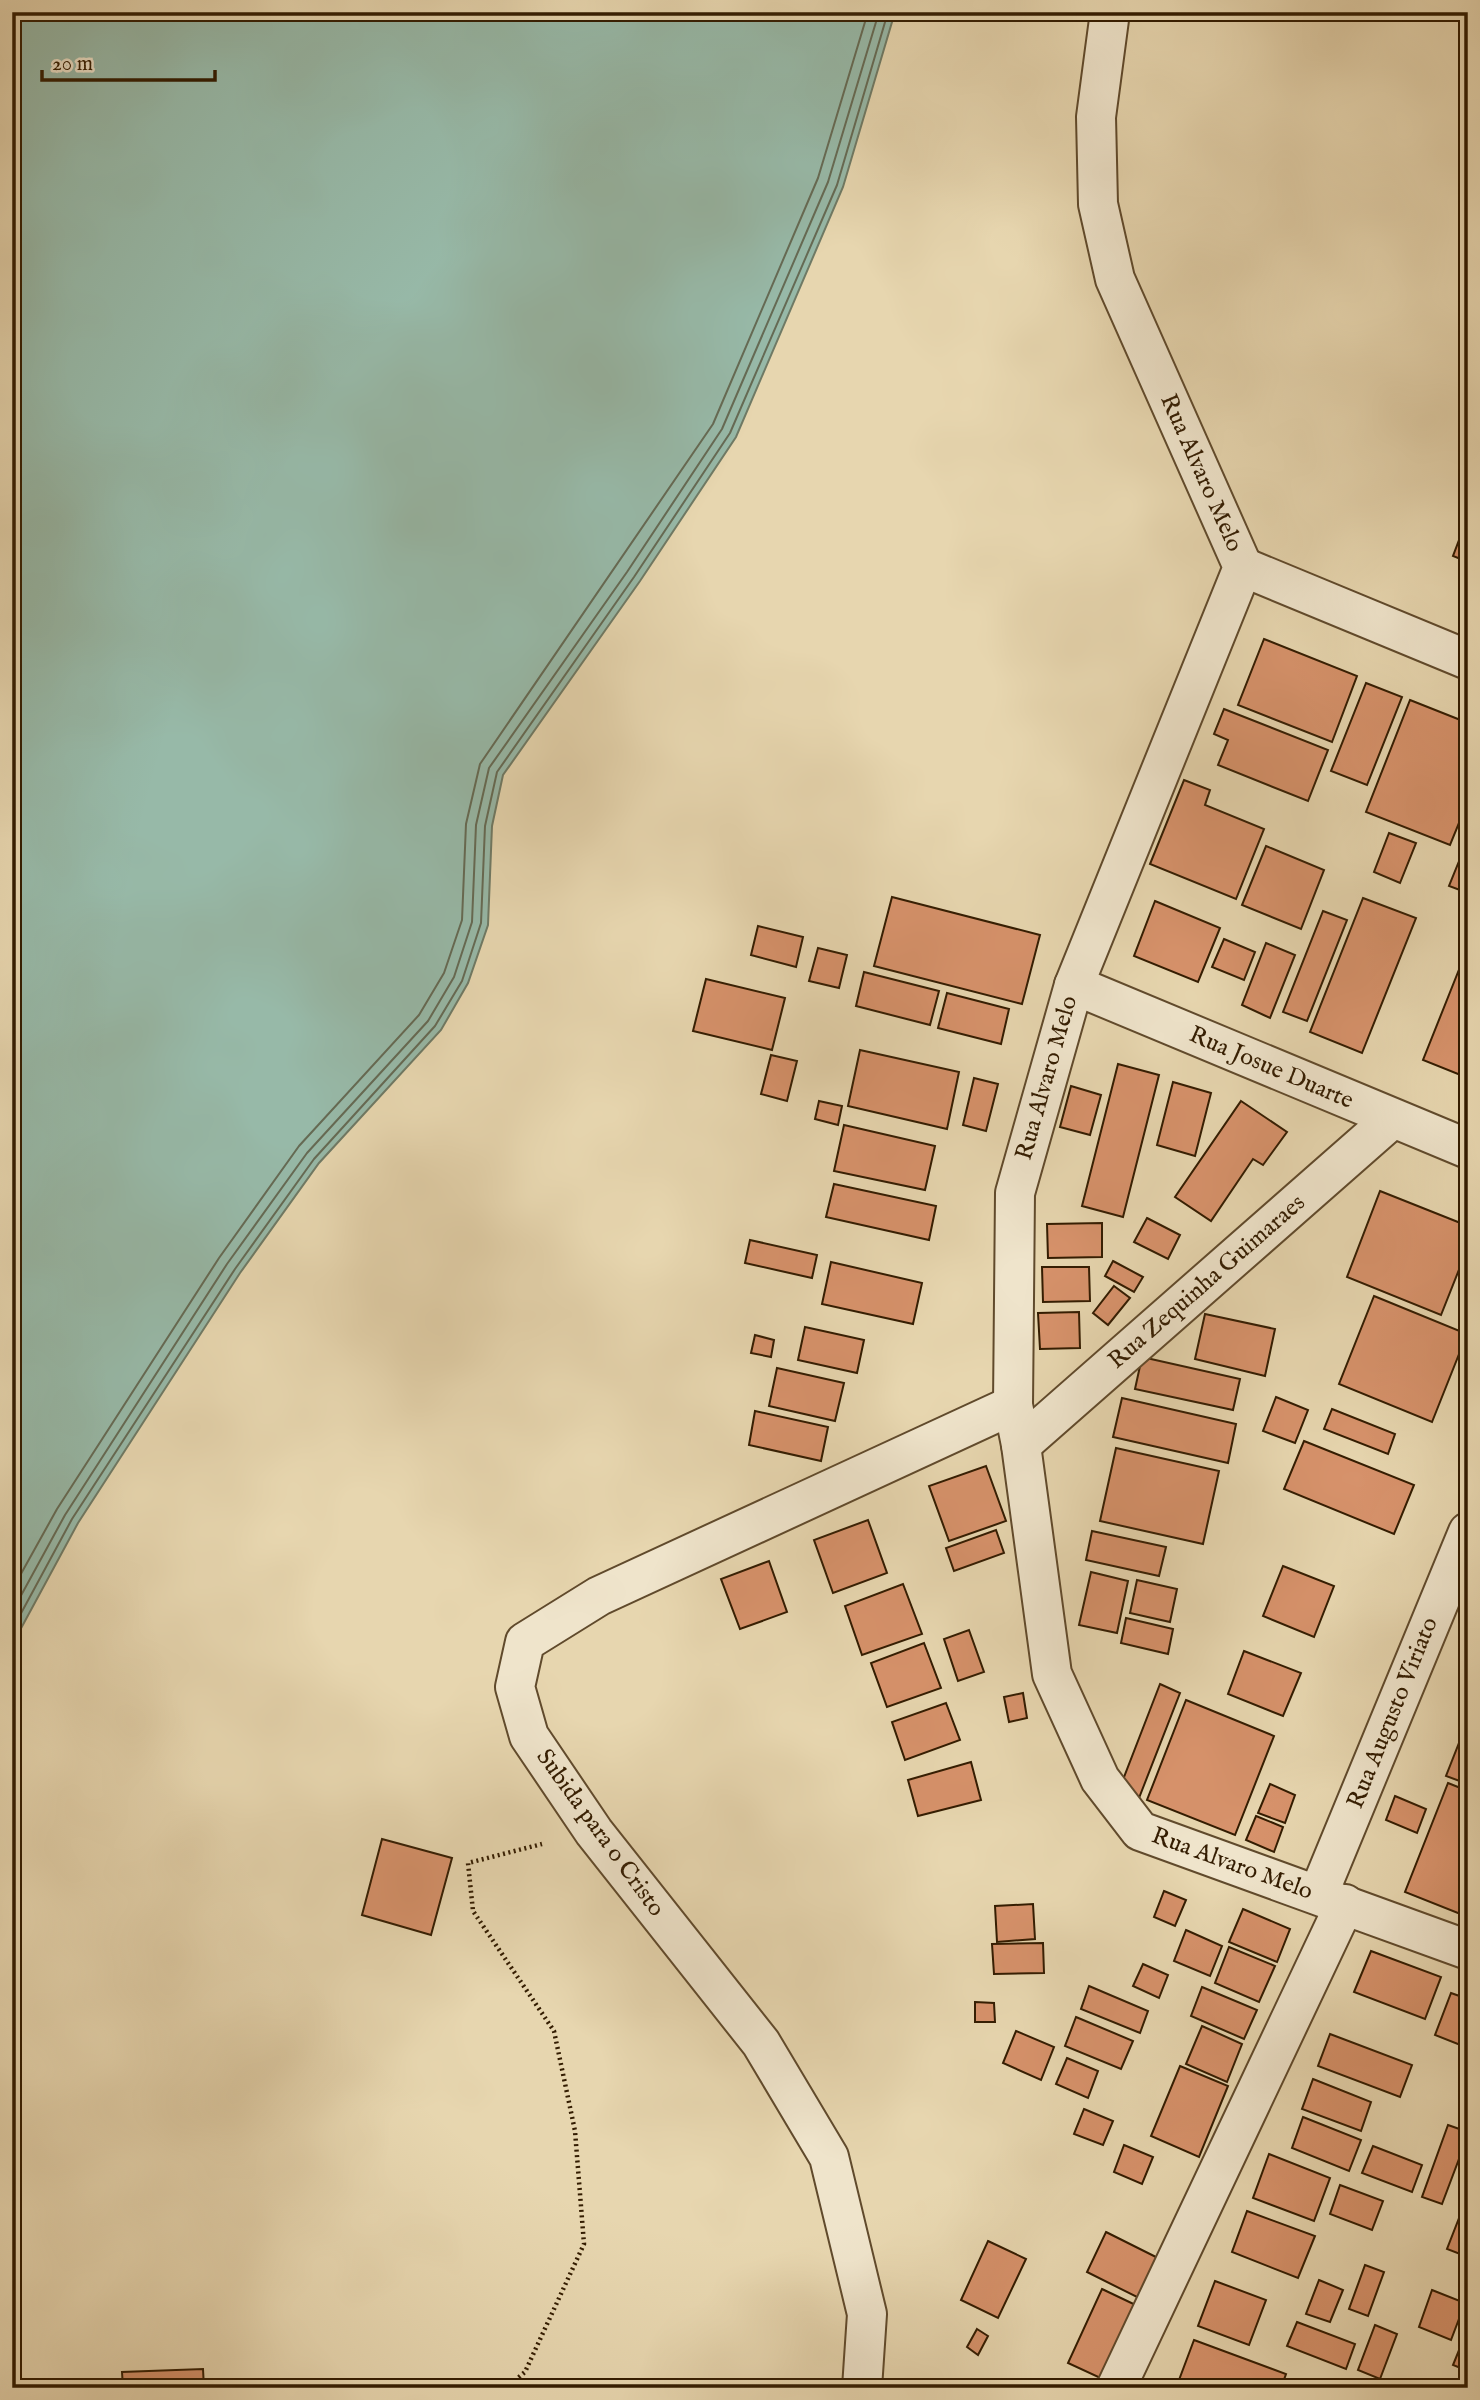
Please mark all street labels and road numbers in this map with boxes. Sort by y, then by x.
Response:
street label: Rua Alvaro Melo [1152,389,1250,557]
street label: Rua Alvaro Melo [1009,992,1085,1164]
street label: Rua Josue Duarte [1184,1019,1358,1117]
street label: Rua Zequinha Guimaraes [1102,1188,1312,1376]
street label: Rua Augusto Viriato [1340,1613,1446,1813]
street label: Subida para o Cristo [529,1743,671,1923]
street label: Rua Alvaro Melo [1147,1820,1317,1908]

